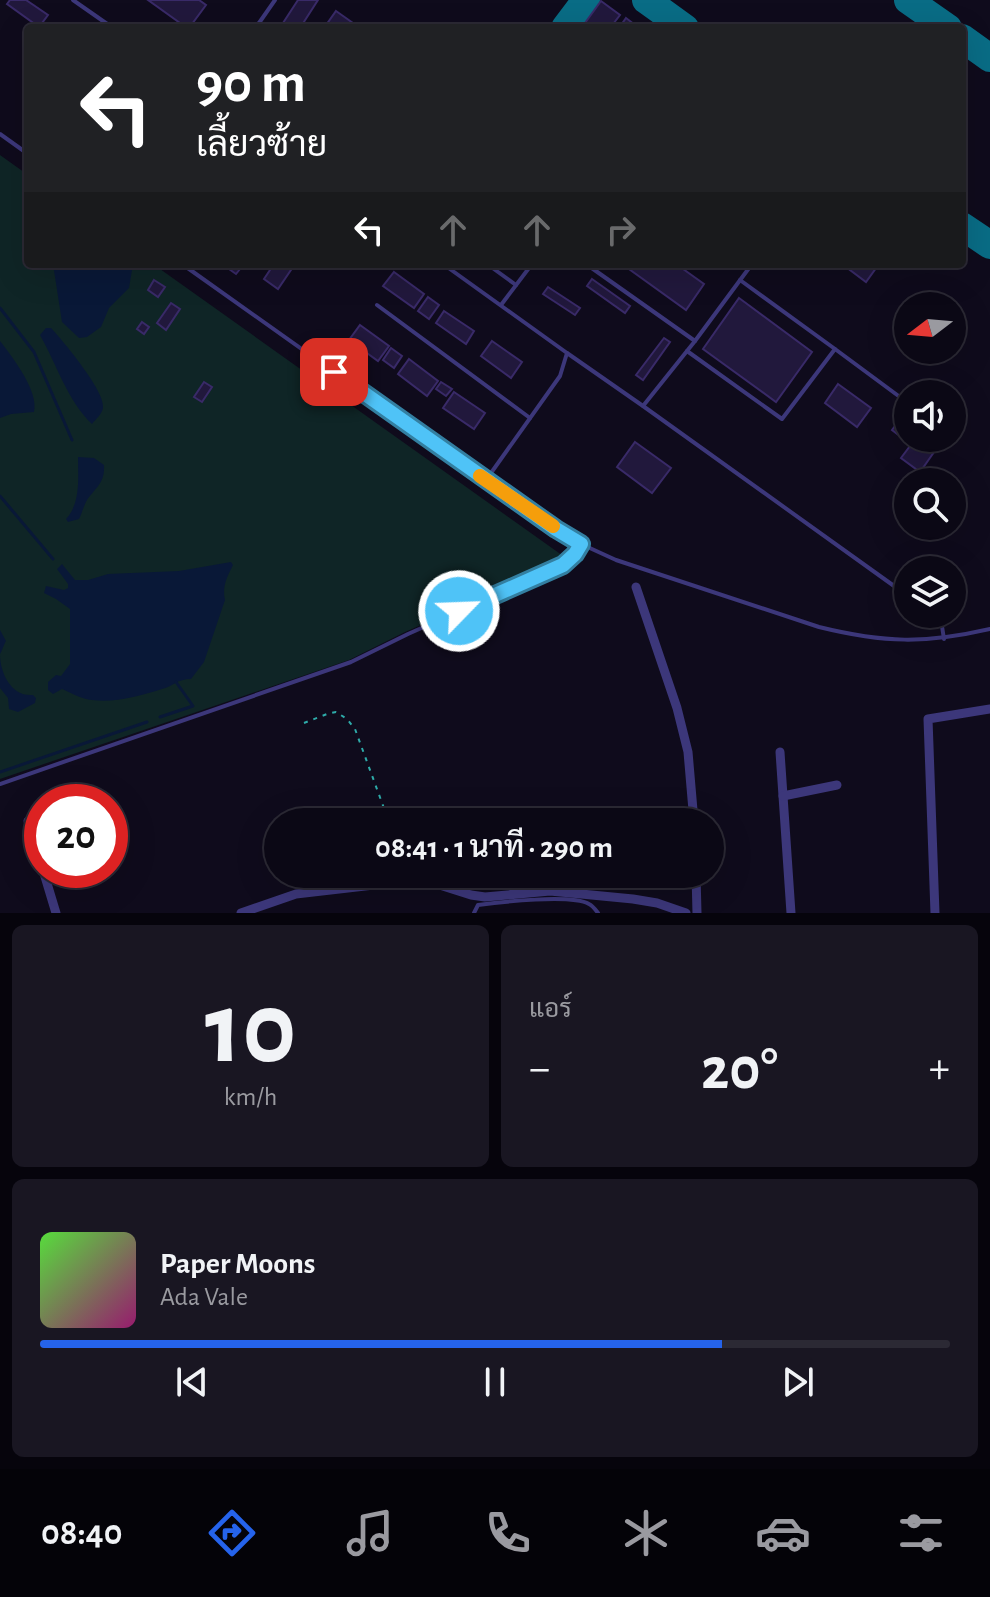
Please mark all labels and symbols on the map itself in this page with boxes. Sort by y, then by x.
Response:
north arrow [894,292,966,364]
pin [300,338,368,406]
position arrow [417,569,501,653]
speed limit sign: 20 [24,784,128,888]

